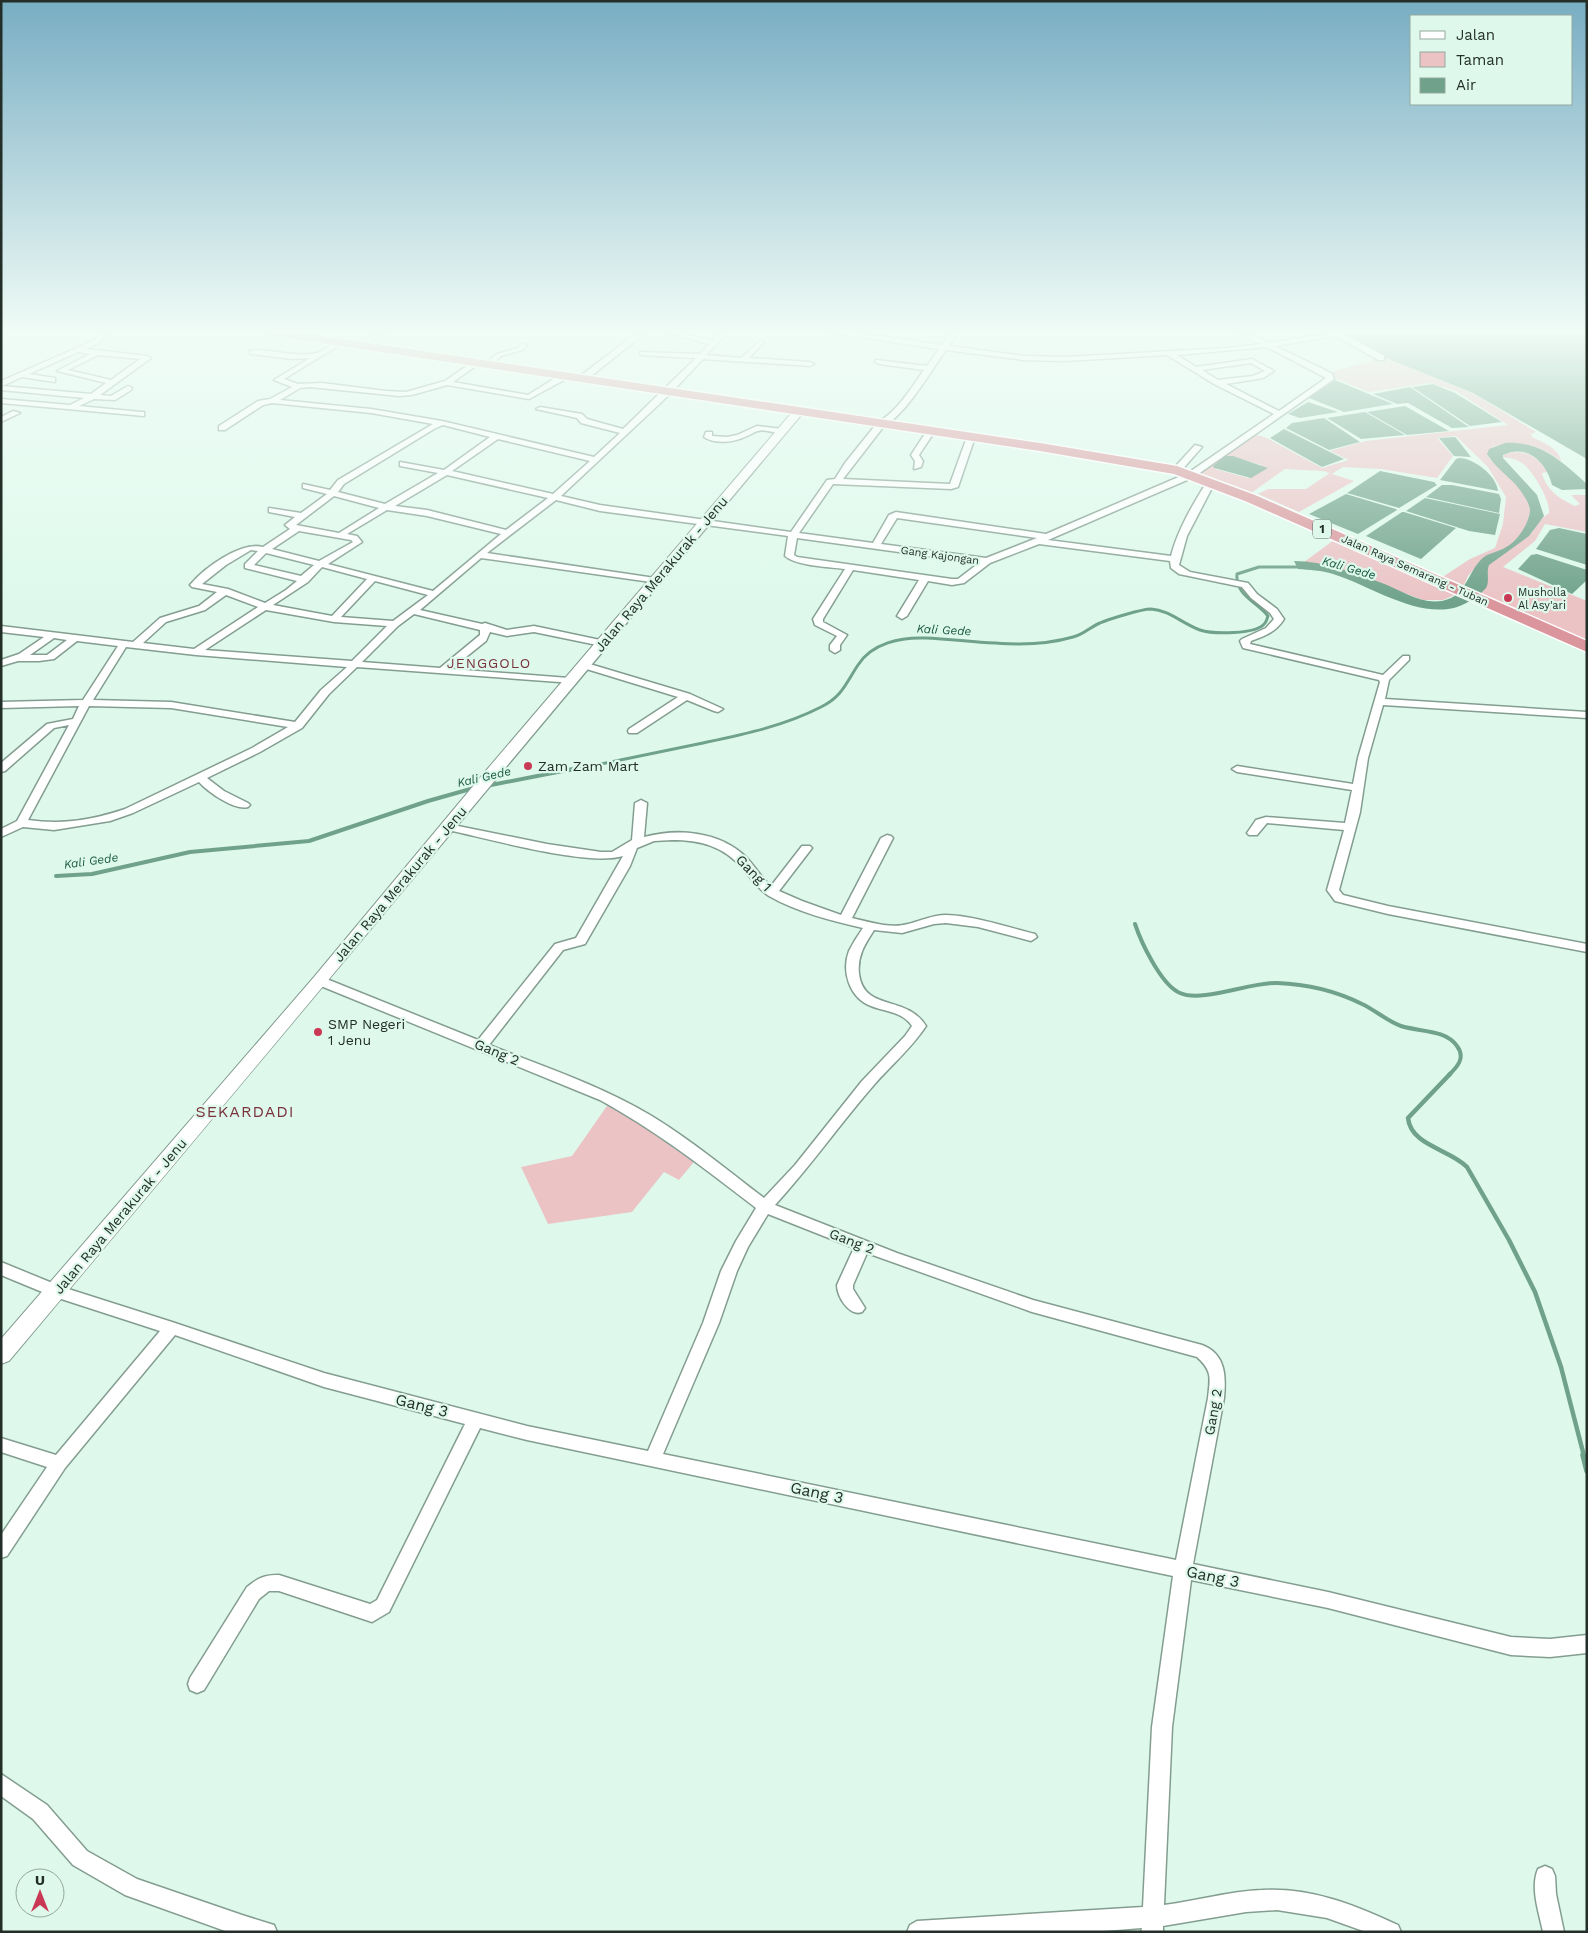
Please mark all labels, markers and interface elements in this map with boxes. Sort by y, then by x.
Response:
legend [1410,15,1573,105]
text: Jalan [1456,26,1495,44]
text: Taman [1456,51,1504,69]
text: Air [1456,76,1476,94]
street label: Jalan Raya Merakurak - Jenu [591,493,731,655]
road number: 1 [1313,520,1331,538]
street label: Jalan Raya Semarang - Tuban [1339,532,1490,609]
street label: Gang Kajongan [900,544,980,567]
water label: Kali Gede [1321,554,1377,582]
place label: Musholla Al Asy'ari [1518,586,1566,612]
marker: Musholla Al Asy'ari [1502,592,1514,604]
water label: Kali Gede [916,622,972,638]
district label: JENGGOLO [447,655,531,671]
place label: Zam Zam Mart [538,758,639,774]
marker: Zam Zam Mart [522,760,534,772]
water label: Kali Gede [456,764,512,790]
street label: Jalan Raya Merakurak - Jenu [330,803,470,965]
water label: Kali Gede [63,850,119,872]
street label: Gang 1 [733,852,775,894]
place label: SMP Negeri 1 Jenu [328,1016,405,1048]
marker: SMP Negeri 1 Jenu [312,1026,324,1038]
street label: Gang 2 [472,1035,522,1069]
district label: SEKARDADI [195,1102,295,1121]
street label: Jalan Raya Merakurak - Jenu [50,1135,190,1297]
street label: Gang 2 [827,1225,877,1257]
street label: Gang 2 [1201,1387,1225,1437]
street label: Gang 3 [393,1390,450,1421]
street label: Gang 3 [789,1478,845,1507]
street label: Gang 3 [1185,1562,1241,1591]
north arrow [15,1868,65,1918]
text: U [35,1872,45,1888]

